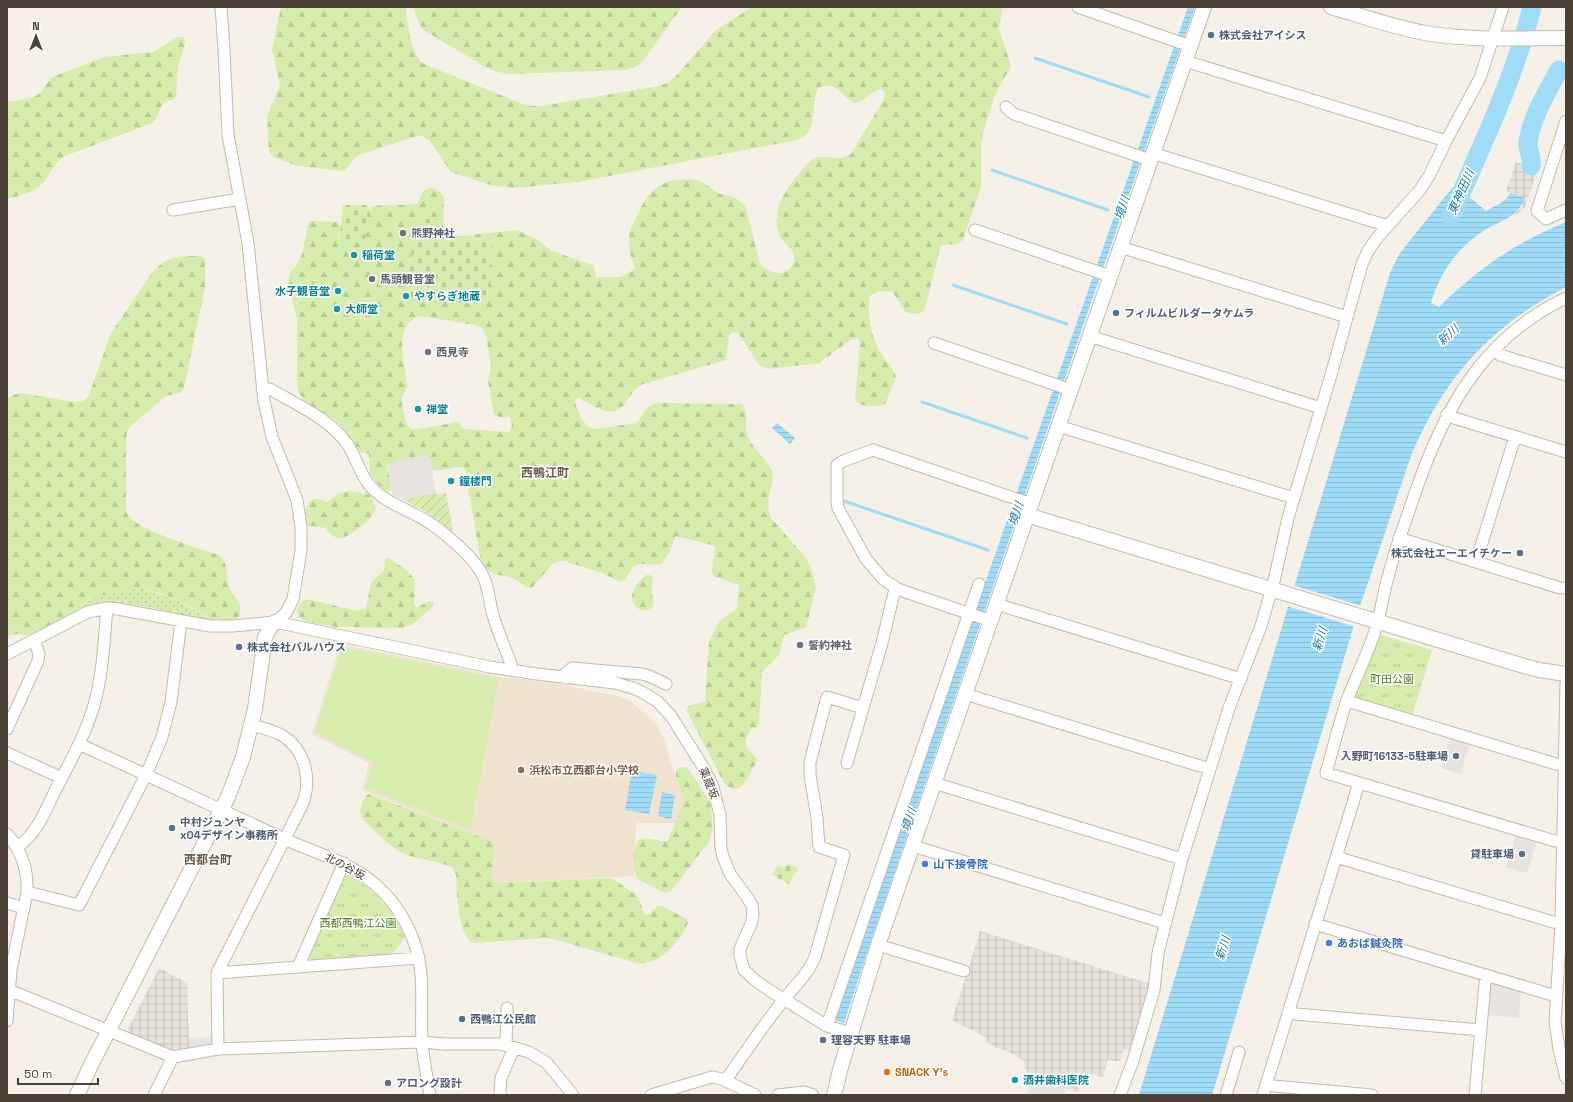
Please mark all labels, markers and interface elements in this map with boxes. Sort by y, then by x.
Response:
north arrow [16,16,56,56]
text: N [32,19,40,33]
place label: 株式会社アイシス [1219,28,1306,42]
marker: 株式会社アイシス [1206,30,1216,40]
water label: 東神田川 [1444,165,1479,217]
water label: 境川 [1111,192,1134,222]
place label: 熊野神社 [411,226,455,240]
marker: 熊野神社 [398,228,408,238]
place label: 稲荷堂 [362,248,395,262]
marker: 稲荷堂 [349,250,359,260]
place label: 馬頭観音堂 [380,272,435,286]
marker: 馬頭観音堂 [367,274,377,284]
place label: 水子観音堂 [275,284,330,298]
marker: 水子観音堂 [333,286,343,296]
place label: やすらぎ地蔵 [414,289,480,303]
marker: やすらぎ地蔵 [401,291,411,301]
place label: 大師堂 [345,302,378,316]
marker: 大師堂 [332,304,342,314]
place label: フィルムビルダータケムラ [1124,306,1254,320]
marker: フィルムビルダータケムラ [1111,308,1121,318]
water label: 新川 [1434,320,1464,349]
place label: 西見寺 [436,345,469,359]
marker: 西見寺 [423,347,433,357]
place label: 禅堂 [426,402,448,416]
marker: 禅堂 [413,404,423,414]
district label: 西鴨江町 [521,465,569,481]
place label: 鐘楼門 [459,474,492,488]
marker: 鐘楼門 [446,476,456,486]
water label: 境川 [1005,498,1028,528]
place label: 株式会社エーエイチケー [1391,546,1512,560]
marker: 株式会社エーエイチケー [1515,548,1525,558]
water label: 新川 [1309,623,1332,653]
place label: 誓約神社 [808,638,852,652]
place label: 株式会社バルハウス [247,640,346,654]
marker: 誓約神社 [795,640,805,650]
marker: 株式会社バルハウス [234,642,244,652]
park label: 町田公園 [1370,672,1414,686]
place label: 入野町16133-5駐車場 [1341,749,1448,763]
marker: 入野町16133-5駐車場 [1451,751,1461,761]
place label: 浜松市立西都台小学校 [529,763,639,777]
marker: 浜松市立西都台小学校 [516,765,526,775]
street label: 薬蔵坂 [696,765,722,801]
water label: 境川 [898,804,921,834]
place label: 中村ジュンヤ x04デザイン事務所 [180,815,278,842]
marker: 中村ジュンヤ x04デザイン事務所 [167,823,177,833]
place label: 貸駐車場 [1470,847,1514,861]
street label: 北の谷坂 [322,849,368,883]
marker: 貸駐車場 [1517,849,1527,859]
district label: 西都台町 [184,852,232,868]
place label: 山下接骨院 [933,857,988,871]
marker: 山下接骨院 [920,859,930,869]
park label: 西都西鴨江公園 [320,916,397,930]
water label: 新川 [1212,932,1235,962]
place label: あおば鍼灸院 [1337,936,1403,950]
marker: あおば鍼灸院 [1324,938,1334,948]
place label: 西鴨江公民館 [470,1012,536,1026]
marker: 西鴨江公民館 [457,1014,467,1024]
place label: 理容天野 駐車場 [831,1033,911,1047]
marker: 理容天野 駐車場 [818,1035,828,1045]
scale bar [18,1060,98,1086]
place label: SNACK Y's [895,1065,949,1079]
text: 50 m [24,1066,52,1082]
marker: SNACK Y's [882,1067,892,1077]
place label: 酒井歯科医院 [1023,1073,1089,1087]
marker: 酒井歯科医院 [1010,1075,1020,1085]
place label: アロング設計 [396,1076,462,1090]
marker: アロング設計 [383,1078,393,1088]

